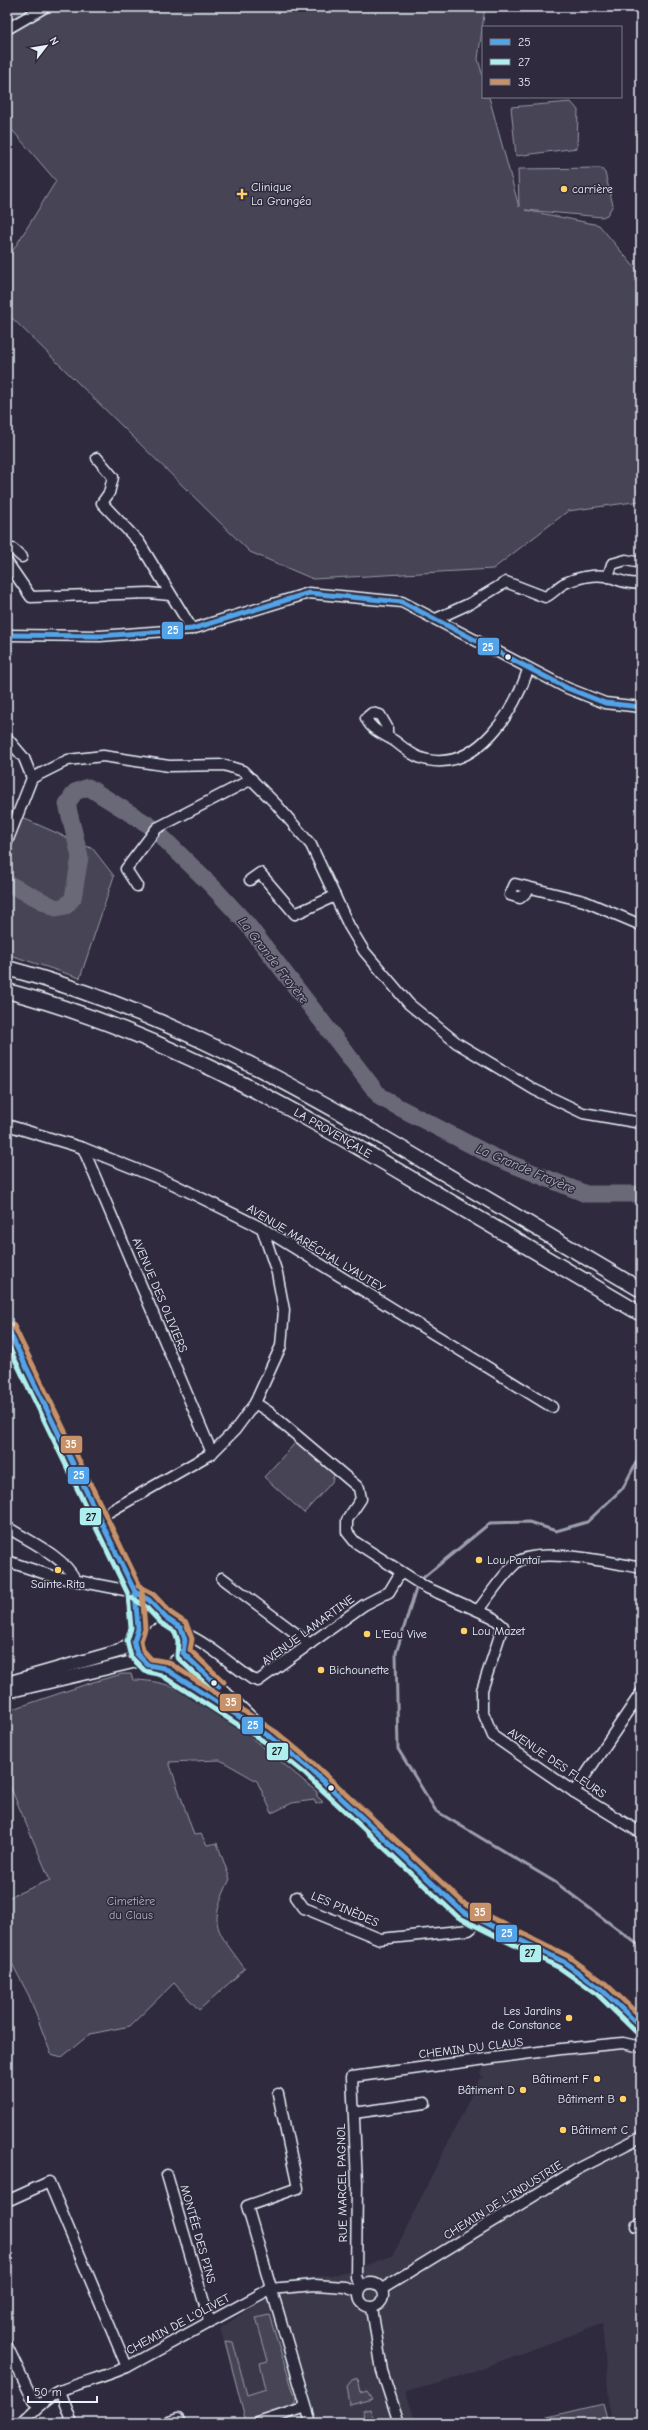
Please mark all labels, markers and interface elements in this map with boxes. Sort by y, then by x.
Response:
north arrow [26,26,66,66]
legend [482,26,622,98]
text: N [47,35,62,48]
text: 25 [518,35,531,49]
text: 27 [518,55,530,69]
text: 35 [518,75,531,89]
place label: Clinique La Grangéa [251,180,312,208]
place label: carrière [572,182,613,196]
marker: carrière [559,184,569,194]
marker: Clinique La Grangéa [236,188,248,200]
line badge: 25 [161,621,184,640]
text: 25 [167,624,179,637]
line badge: 25 [477,637,500,656]
text: 25 [482,641,494,654]
unlabelled marker [503,652,513,662]
water label: La Grande Frayère [235,914,312,1007]
street label: LA PROVENÇALE [292,1105,374,1161]
water label: La Grande Frayère [474,1141,578,1196]
street label: AVENUE MARÉCHAL LYAUTEY [244,1201,388,1295]
street label: AVENUE DES OLIVIERS [129,1235,191,1355]
line badge: 35 [60,1435,83,1454]
text: 35 [65,1438,77,1451]
line badge: 25 [67,1466,90,1485]
text: 25 [73,1469,85,1482]
line badge: 27 [79,1507,102,1526]
text: 27 [86,1511,96,1524]
place label: Lou Pantaï [487,1553,541,1567]
marker: Lou Pantaï [474,1555,484,1565]
marker: Sainte Rita [53,1565,63,1575]
place label: Sainte Rita [31,1577,85,1591]
street label: AVENUE LAMARTINE [259,1592,357,1668]
place label: Lou Mazet [472,1624,525,1638]
marker: Lou Mazet [459,1626,469,1636]
place label: L'Eau Vive [375,1627,427,1641]
marker: L'Eau Vive [362,1629,372,1639]
place label: Bichounette [329,1663,389,1677]
marker: Bichounette [316,1665,326,1675]
unlabelled marker [209,1678,219,1688]
line badge: 35 [219,1693,242,1712]
text: 35 [225,1696,237,1709]
line badge: 25 [241,1716,264,1735]
text: 25 [247,1719,259,1732]
street label: AVENUE DES FLEURS [505,1725,609,1801]
line badge: 27 [266,1742,289,1761]
text: 27 [272,1745,282,1758]
unlabelled marker [326,1783,336,1793]
street label: LES PINÈDES [309,1889,381,1930]
park label: Cimetière du Claus [107,1894,155,1922]
line badge: 35 [469,1902,492,1922]
text: 35 [474,1906,486,1919]
line badge: 25 [495,1924,518,1943]
text: 25 [501,1927,513,1940]
line badge: 27 [519,1944,542,1963]
text: 27 [525,1947,535,1960]
place label: Les Jardins de Constance [492,2004,561,2032]
marker: Les Jardins de Constance [564,2013,574,2023]
street label: CHEMIN DU CLAUS [418,2035,524,2061]
place label: Bâtiment F [532,2072,589,2086]
marker: Bâtiment F [592,2074,602,2084]
place label: Bâtiment D [458,2083,515,2097]
marker: Bâtiment D [518,2085,528,2095]
place label: Bâtiment B [558,2092,615,2106]
marker: Bâtiment B [618,2094,628,2104]
street label: RUE MARCEL PAGNOL [334,2123,350,2243]
place label: Bâtiment C [571,2123,628,2137]
marker: Bâtiment C [558,2125,568,2135]
street label: CHEMIN DE L'INDUSTRIE [441,2158,565,2242]
street label: MONTÉE DES PINS [177,2183,219,2285]
street label: CHEMIN DE L'OLIVET [124,2290,233,2357]
scale bar [28,2378,97,2404]
text: 50 m [34,2385,62,2399]

